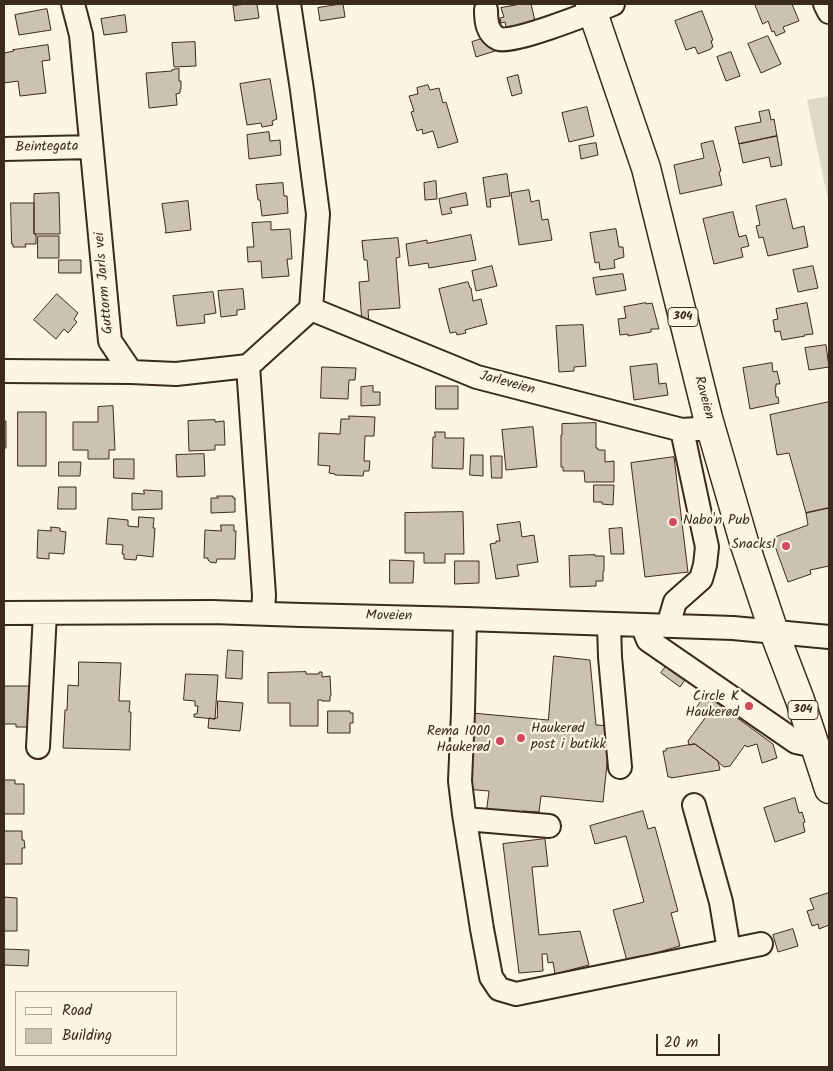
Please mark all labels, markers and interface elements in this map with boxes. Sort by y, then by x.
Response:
street label: Beintegata [15,139,79,157]
street label: Guttorm Jarls vei [92,231,118,335]
road number: 304 [668,308,698,326]
street label: Jarleveien [477,369,537,399]
street label: Raveien [689,375,717,421]
place label: Nabo'n Pub [683,514,750,530]
marker: Nabo'n Pub [667,516,679,528]
place label: Snacks1 [731,538,776,554]
marker: Snacks1 [780,540,792,552]
street label: Moveien [366,608,412,626]
place label: Circle K Haukerød [685,690,739,722]
marker: Circle K Haukerød [743,700,755,712]
road number: 304 [788,700,818,720]
place label: Haukerød post i butikk [531,722,606,754]
place label: Rema 1000 Haukerød [427,725,490,758]
marker: Haukerød post i butikk [515,732,527,744]
marker: Rema 1000 Haukerød [494,735,506,747]
legend [15,991,178,1056]
text: Road [62,999,92,1023]
text: Building [62,1024,112,1048]
scale bar [658,1024,722,1056]
text: 20 m [664,1031,698,1055]

